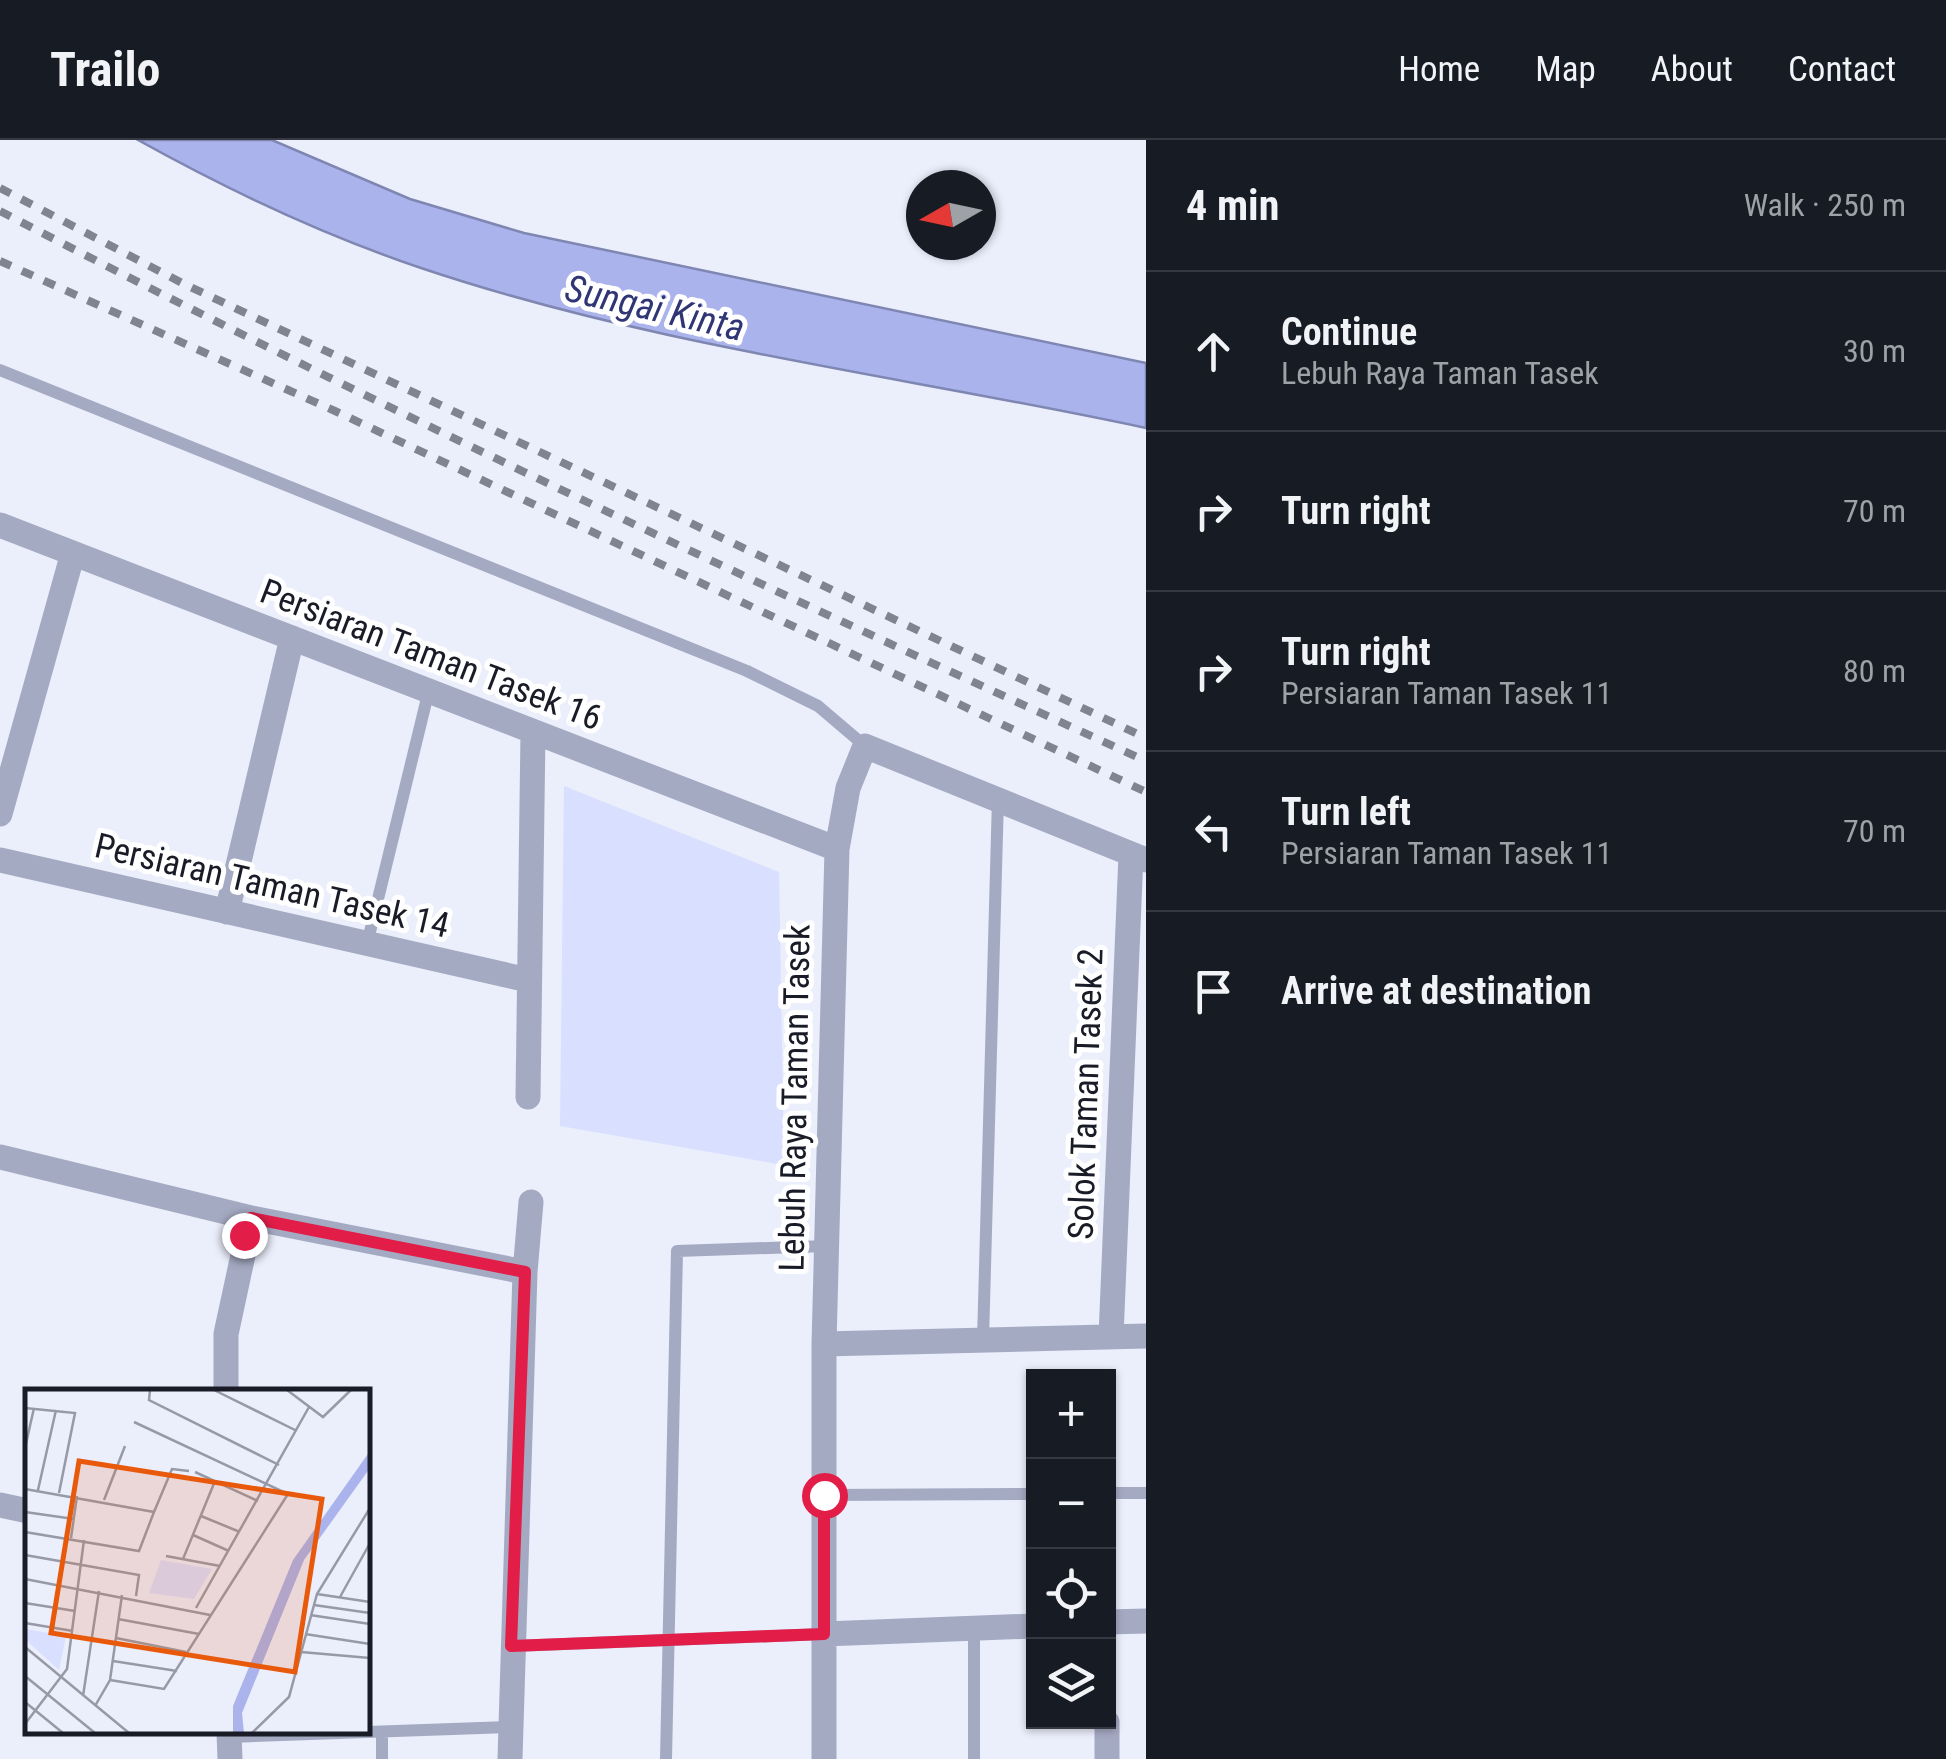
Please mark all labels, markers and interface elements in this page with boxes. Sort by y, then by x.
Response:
text: Trailo [50,41,160,98]
text: Home [1398,49,1480,90]
text: Map [1535,49,1596,90]
text: About [1651,49,1733,90]
text: Contact [1788,49,1896,90]
north arrow [906,170,996,260]
text: 4 min [1186,181,1279,230]
text: Walk · 250 m [1744,186,1906,224]
water label: Sungai Kinta [561,266,749,350]
text: Continue [1281,310,1417,354]
icon: ahead [1186,324,1241,379]
text: 30 m [1843,332,1906,370]
text: Lebuh Raya Taman Tasek [1281,354,1599,392]
icon: right [1186,484,1241,539]
text: Turn right [1281,489,1431,533]
text: 70 m [1843,492,1906,530]
street label: Persiaran Taman Tasek 16 [255,571,607,739]
text: Turn right [1281,630,1431,674]
icon: right [1186,644,1241,699]
text: 80 m [1843,652,1906,690]
text: Persiaran Taman Tasek 11 [1281,674,1612,712]
text: Turn left [1281,790,1411,834]
icon: left [1186,804,1241,859]
text: 70 m [1843,812,1906,850]
street label: Persiaran Taman Tasek 14 [91,825,453,947]
text: Persiaran Taman Tasek 11 [1281,834,1612,872]
street label: Lebuh Raya Taman Tasek [771,924,819,1272]
street label: Solok Taman Tasek 2 [1060,948,1112,1240]
icon: arrive [1186,964,1241,1019]
text: Arrive at destination [1281,969,1591,1013]
route end [222,1213,268,1259]
map controls [1026,1369,1116,1729]
button: + [1026,1369,1116,1459]
inset map [25,1389,370,1734]
button: − [1026,1459,1116,1549]
route start [802,1473,848,1519]
button: locate [1026,1549,1116,1639]
button: layers [1026,1639,1116,1729]

